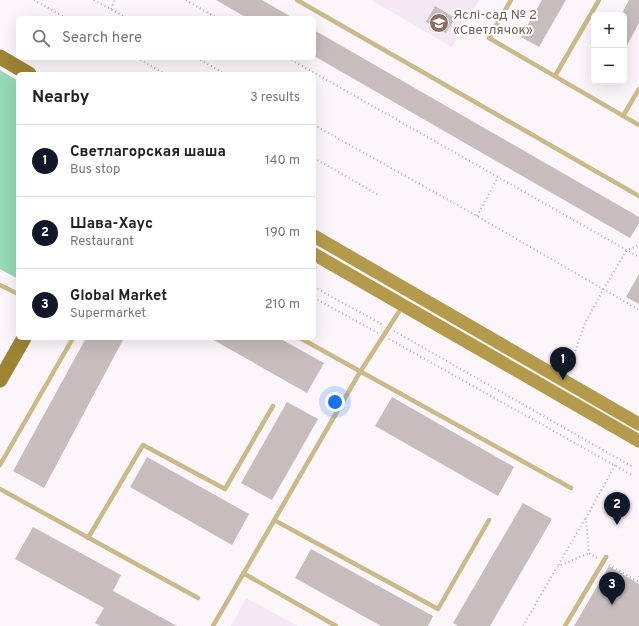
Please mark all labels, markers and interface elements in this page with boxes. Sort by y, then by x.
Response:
place label: Яслі-сад № 2 «Светлячок» [453,8,537,39]
school or university icon: Яслі-сад № 2 «Светлячок» [428,12,450,34]
map controls [591,12,627,84]
button: + [591,12,627,48]
search box [16,16,316,60]
icon: search [30,27,52,49]
text: Search here [62,29,142,48]
button: − [591,48,627,84]
text: Nearby [32,87,89,109]
text: 3 results [250,90,300,106]
text: Светлагорская шаша [70,143,226,162]
text: 1 [42,153,48,169]
text: 140 m [265,153,300,169]
text: Bus stop [70,162,120,178]
text: Шава-Хаус [70,215,153,234]
text: 2 [41,225,49,241]
text: 190 m [265,225,300,241]
text: Restaurant [70,234,134,250]
text: Global Market [70,287,167,306]
text: 3 [41,297,49,313]
text: 210 m [265,297,300,313]
text: Supermarket [70,306,146,322]
pin: 1 [550,347,576,380]
your location [325,392,345,412]
pin: 2 [604,492,630,525]
pin: 3 [599,572,625,605]

